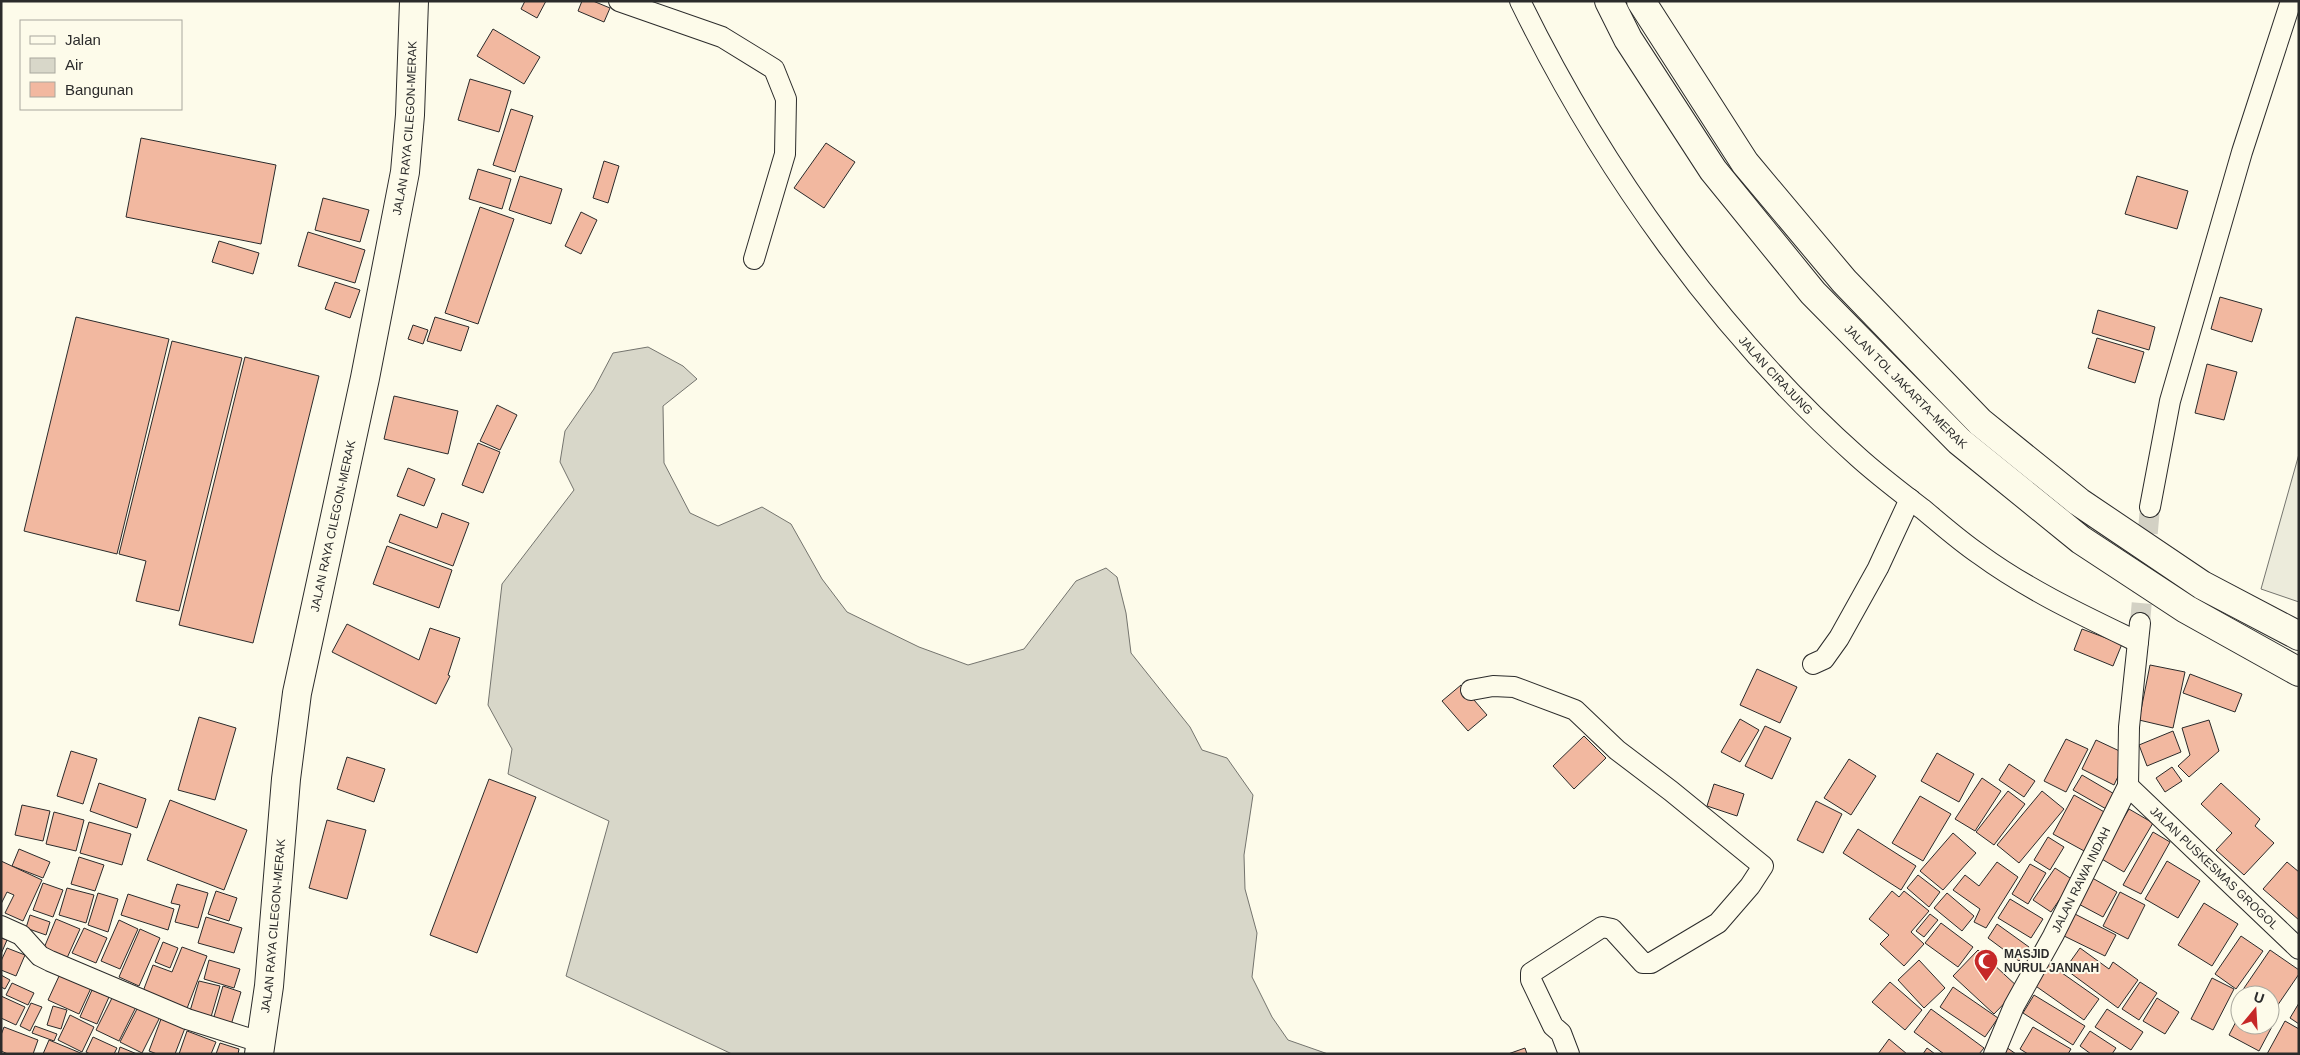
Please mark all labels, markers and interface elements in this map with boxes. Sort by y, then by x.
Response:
legend [20,20,182,110]
text: Jalan [65,31,101,48]
street label: JALAN RAYA CILEGON-MERAK [390,41,420,216]
text: Air [65,56,83,73]
text: Bangunan [65,81,133,98]
street label: JALAN TOL JAKARTA–MERAK [1841,322,1970,452]
street label: JALAN CIRAJUNG [1736,333,1816,417]
street label: JALAN RAYA CILEGON-MERAK [308,439,358,613]
street label: JALAN PUSKESMAS GROGOL [2147,804,2281,933]
street label: JALAN RAWA INDAH [2049,825,2113,935]
street label: JALAN RAYA CILEGON-MERAK [258,838,288,1014]
place label: MASJID NURUL JANNAH [2004,947,2099,975]
mosque icon: MASJID NURUL JANNAH [1973,948,1999,982]
north arrow [2230,985,2280,1035]
text: U [2252,988,2266,1007]

